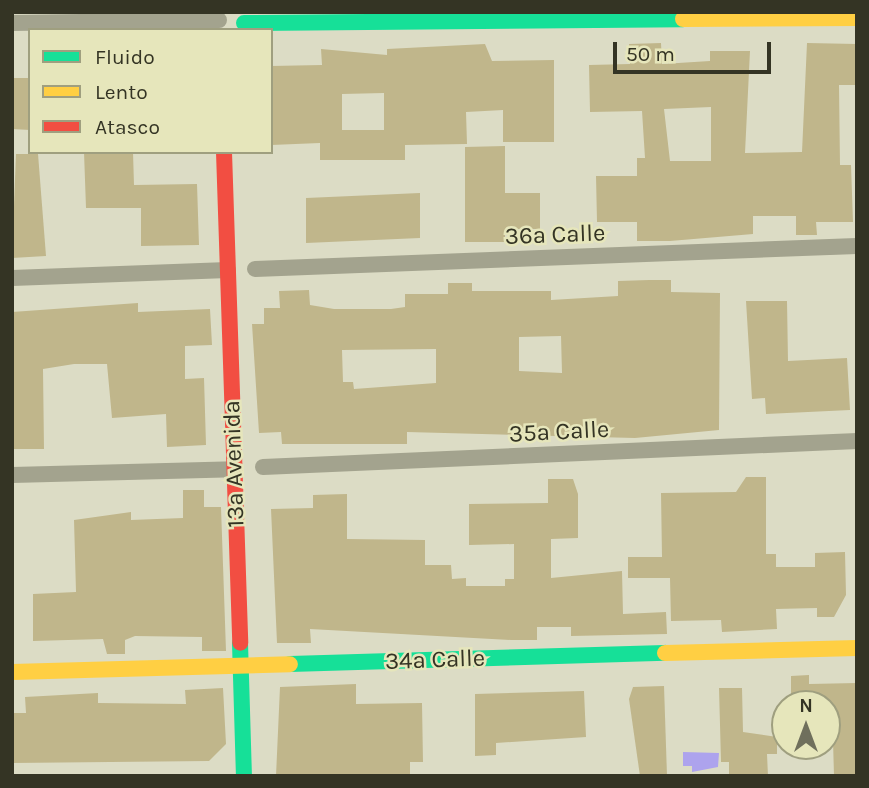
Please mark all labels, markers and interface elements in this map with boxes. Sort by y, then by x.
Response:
legend [28,28,273,154]
scale bar [617,28,774,72]
text: 50 m [626,42,675,66]
text: Fluido [95,45,155,69]
text: Lento [95,80,148,104]
text: Atasco [95,115,160,139]
street label: 36a Calle [504,219,606,251]
street label: 13a Avenida [217,400,251,528]
street label: 35a Calle [508,415,610,449]
street label: 34a Calle [384,644,486,676]
north arrow [771,690,841,760]
text: N [799,695,813,717]

